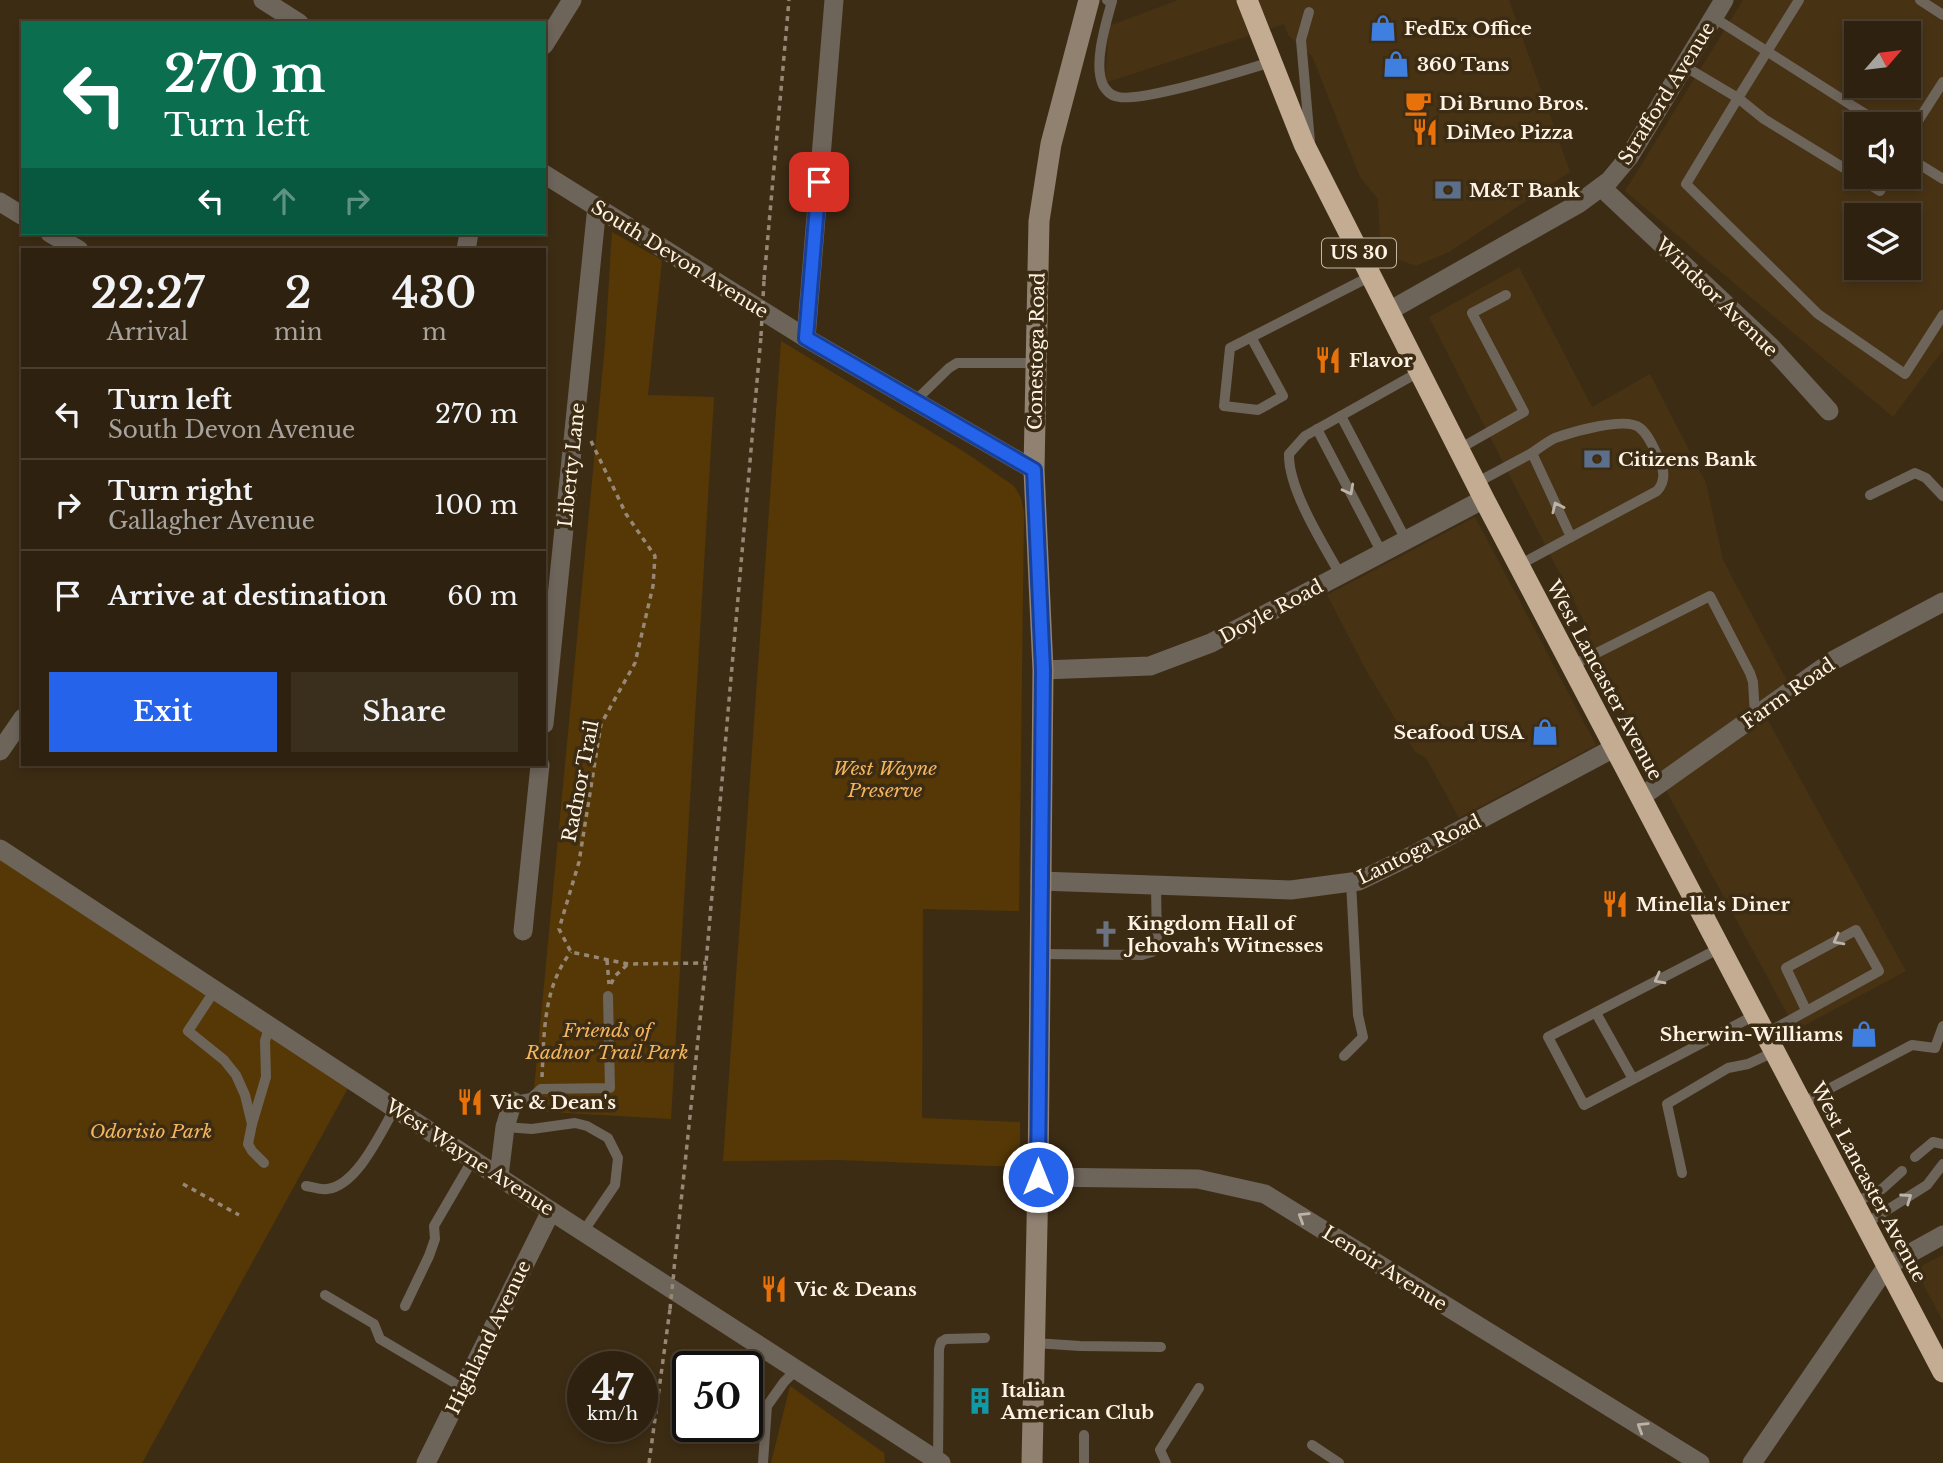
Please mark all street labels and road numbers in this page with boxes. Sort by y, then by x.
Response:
street label: Strafford Avenue [1613,18,1720,169]
street label: South Devon Avenue [587,196,772,323]
street label: Windsor Avenue [1650,232,1783,362]
road number: US 30 [1322,239,1396,268]
street label: Conestoga Road [1024,272,1049,430]
street label: Liberty Lane [554,402,589,529]
street label: Doyle Road [1216,574,1327,648]
street label: West Lancaster Avenue [1541,575,1667,784]
street label: Farm Road [1737,653,1839,734]
street label: Radnor Trail [557,718,604,844]
street label: Lantoga Road [1354,810,1485,889]
street label: West Lancaster Avenue [1805,1077,1931,1286]
street label: West Wayne Avenue [380,1094,558,1221]
street label: Lenoir Avenue [1318,1221,1451,1316]
street label: Highland Avenue [441,1257,536,1418]

